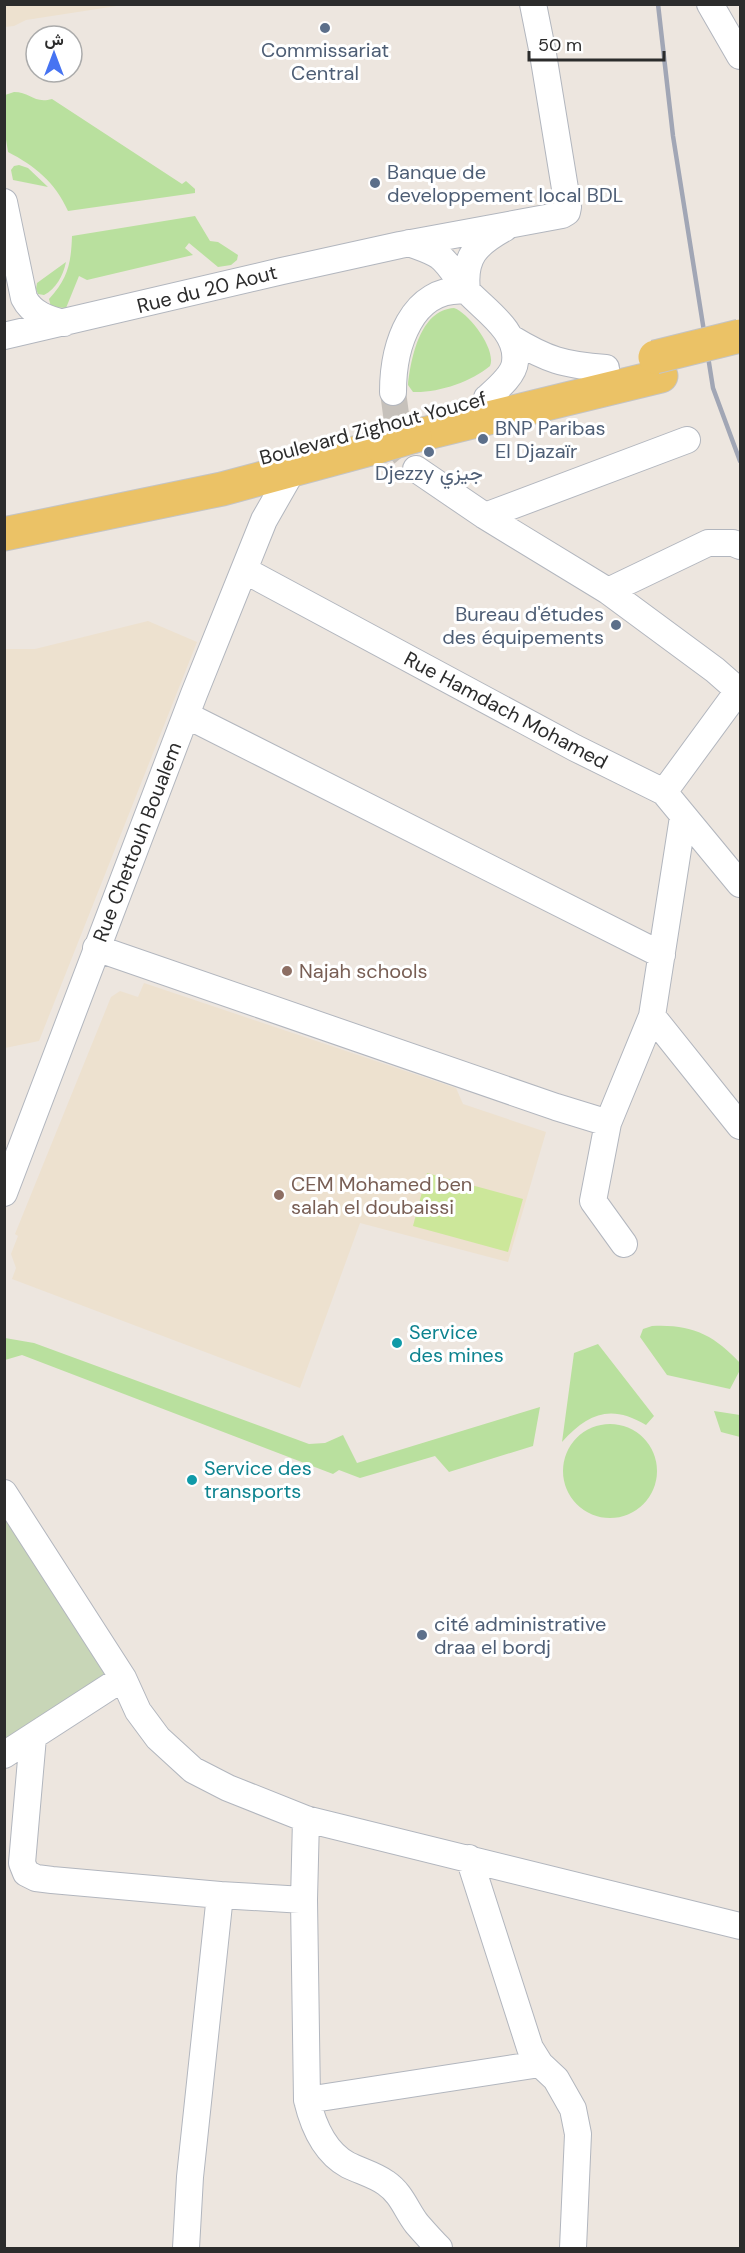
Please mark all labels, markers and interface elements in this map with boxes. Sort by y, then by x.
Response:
marker: Commissariat Central [318,21,332,35]
north arrow [24,24,84,84]
scale bar [529,24,664,62]
text: ش [44,29,64,50]
text: 50 m [538,33,582,57]
place label: Commissariat Central [261,37,389,86]
place label: Banque de developpement local BDL [387,159,623,208]
marker: Banque de developpement local BDL [368,176,382,190]
street label: Rue du 20 Aout [134,259,280,319]
street label: Boulevard Zighout Youcef [257,385,490,471]
place label: BNP Paribas El Djazaïr [495,415,605,464]
marker: BNP Paribas El Djazaïr [476,432,490,446]
marker: Djezzy جيزي [422,445,436,459]
place label: Djezzy جيزي [375,460,483,490]
place label: Bureau d'études des équipements [442,601,604,650]
marker: Bureau d'études des équipements [609,618,623,632]
street label: Rue Hamdach Mohamed [400,645,612,775]
street label: Rue Chettouh Boualem [87,738,187,946]
place label: Najah schools [299,958,427,984]
marker: Najah schools [280,964,294,978]
place label: CEM Mohamed ben salah el doubaissi [291,1171,472,1220]
marker: CEM Mohamed ben salah el doubaissi [272,1188,286,1202]
place label: Service des mines [409,1319,504,1368]
marker: Service des mines [390,1336,404,1350]
place label: Service des transports [204,1455,312,1504]
marker: Service des transports [185,1473,199,1487]
place label: cité administrative draa el bordj [434,1611,606,1660]
marker: cité administrative draa el bordj [415,1628,429,1642]

